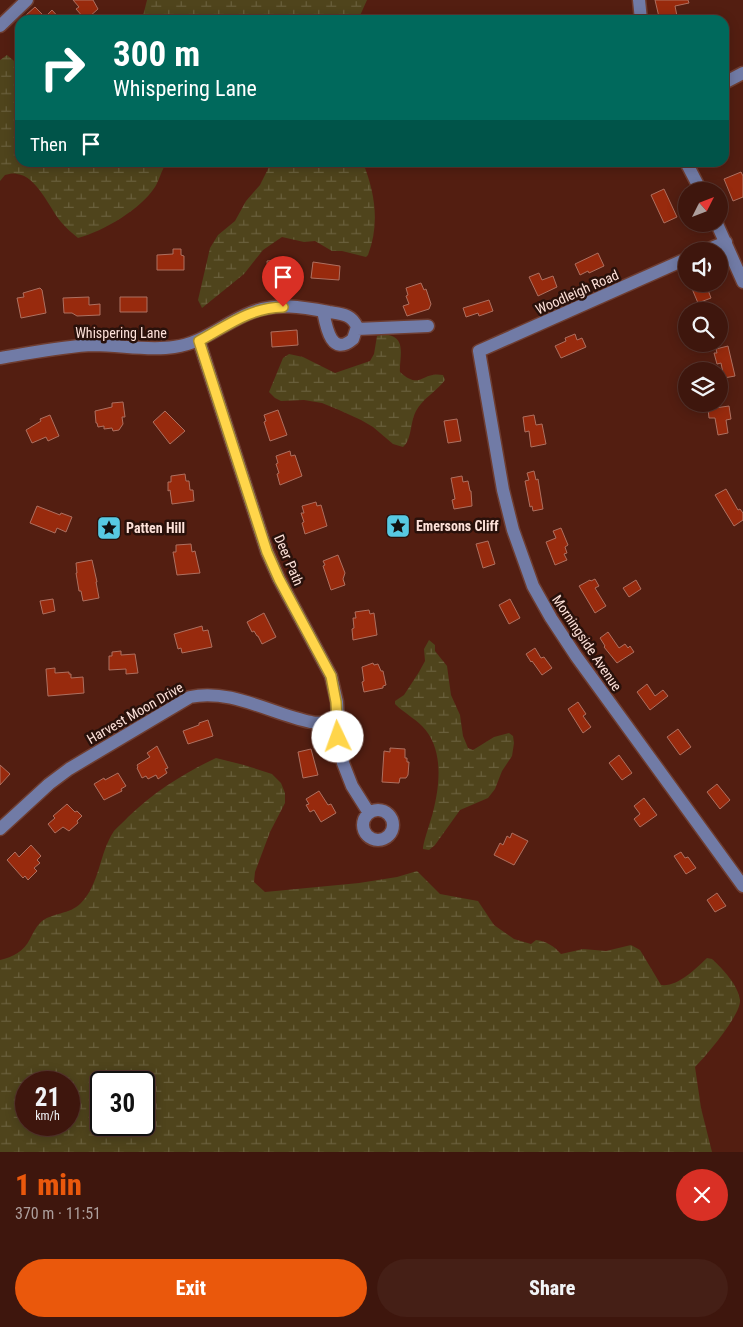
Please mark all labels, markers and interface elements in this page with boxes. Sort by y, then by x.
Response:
text: 300 m [113,34,200,75]
icon: right [30,35,95,100]
text: Whispering Lane [113,76,257,101]
icon: arrive [77,130,105,158]
text: Then [30,133,67,156]
north arrow [678,182,728,232]
map controls [678,182,728,412]
button: sound [678,242,728,292]
pin [262,256,304,307]
icon: arrive [269,263,297,291]
street label: Woodleigh Road [533,267,621,317]
button: search [678,302,728,352]
street label: Whispering Lane [75,325,167,341]
button: layers [678,362,728,412]
place icon: Emersons Cliff [385,513,411,539]
place icon: Patten Hill [96,515,122,541]
place label: Emersons Cliff [416,518,499,534]
place label: Patten Hill [126,520,185,536]
street label: Deer Path [271,532,307,588]
street label: Morningside Avenue [549,592,625,694]
street label: Harvest Moon Drive [84,679,186,747]
position arrow [311,710,363,762]
speed limit sign: 30 [90,1071,155,1136]
text: 21 [35,1083,60,1112]
text: km/h [35,1109,60,1123]
text: 1 min [15,1167,82,1202]
button: close [676,1169,728,1221]
text: 370 m · 11:51 [15,1204,101,1223]
button: Exit [15,1259,367,1317]
button: Share [377,1259,728,1317]

